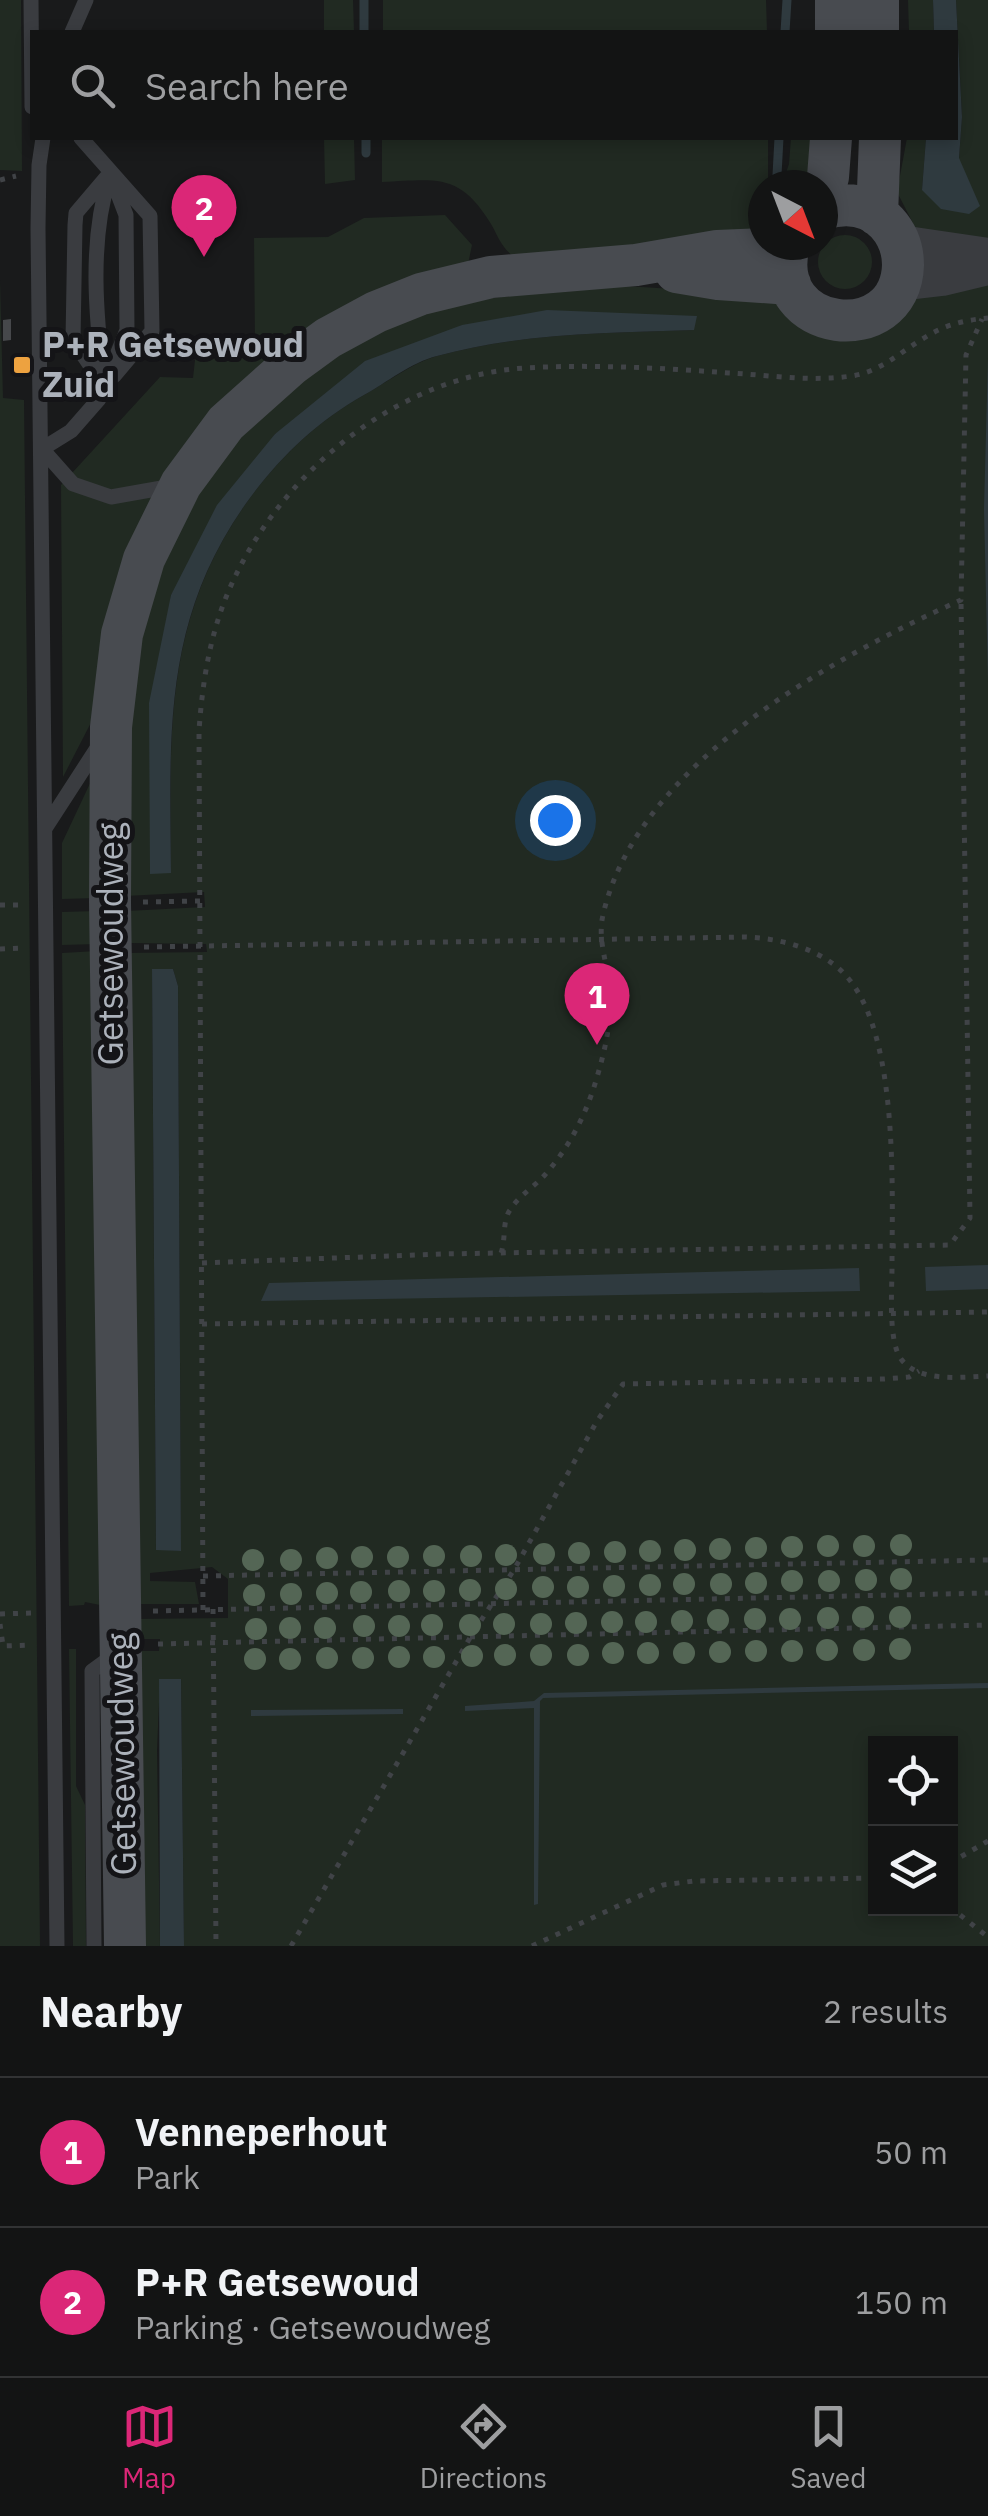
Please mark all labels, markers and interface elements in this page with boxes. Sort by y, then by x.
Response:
search box [30,30,958,140]
icon: search [65,58,120,113]
text: Search here [145,61,349,110]
north arrow [748,170,838,260]
pin: 2 [172,174,236,257]
place label: P+R Getsewoud Zuid [42,321,304,407]
marker: P+R Getsewoud Zuid [11,354,33,376]
your location [530,795,581,846]
street label: Getsewoudweg [87,822,133,1065]
pin: 1 [564,962,630,1045]
street label: Getsewoudweg [96,1632,146,1876]
map controls [868,1736,958,1916]
button: locate [868,1736,958,1826]
button: layers [868,1826,958,1916]
text: Nearby [40,1984,182,2039]
text: 2 results [823,1990,948,2032]
text: Venneperhout [135,2107,387,2156]
text: 1 [63,2131,82,2173]
text: 50 m [874,2131,948,2173]
text: Park [135,2156,200,2198]
text: P+R Getsewoud [135,2257,420,2306]
text: 2 [63,2281,82,2323]
text: 150 m [855,2281,948,2323]
text: Parking · Getsewoudweg [135,2306,490,2348]
tab: Map [122,2399,177,2496]
tab: Directions [420,2399,547,2496]
tab: Saved [790,2399,866,2496]

